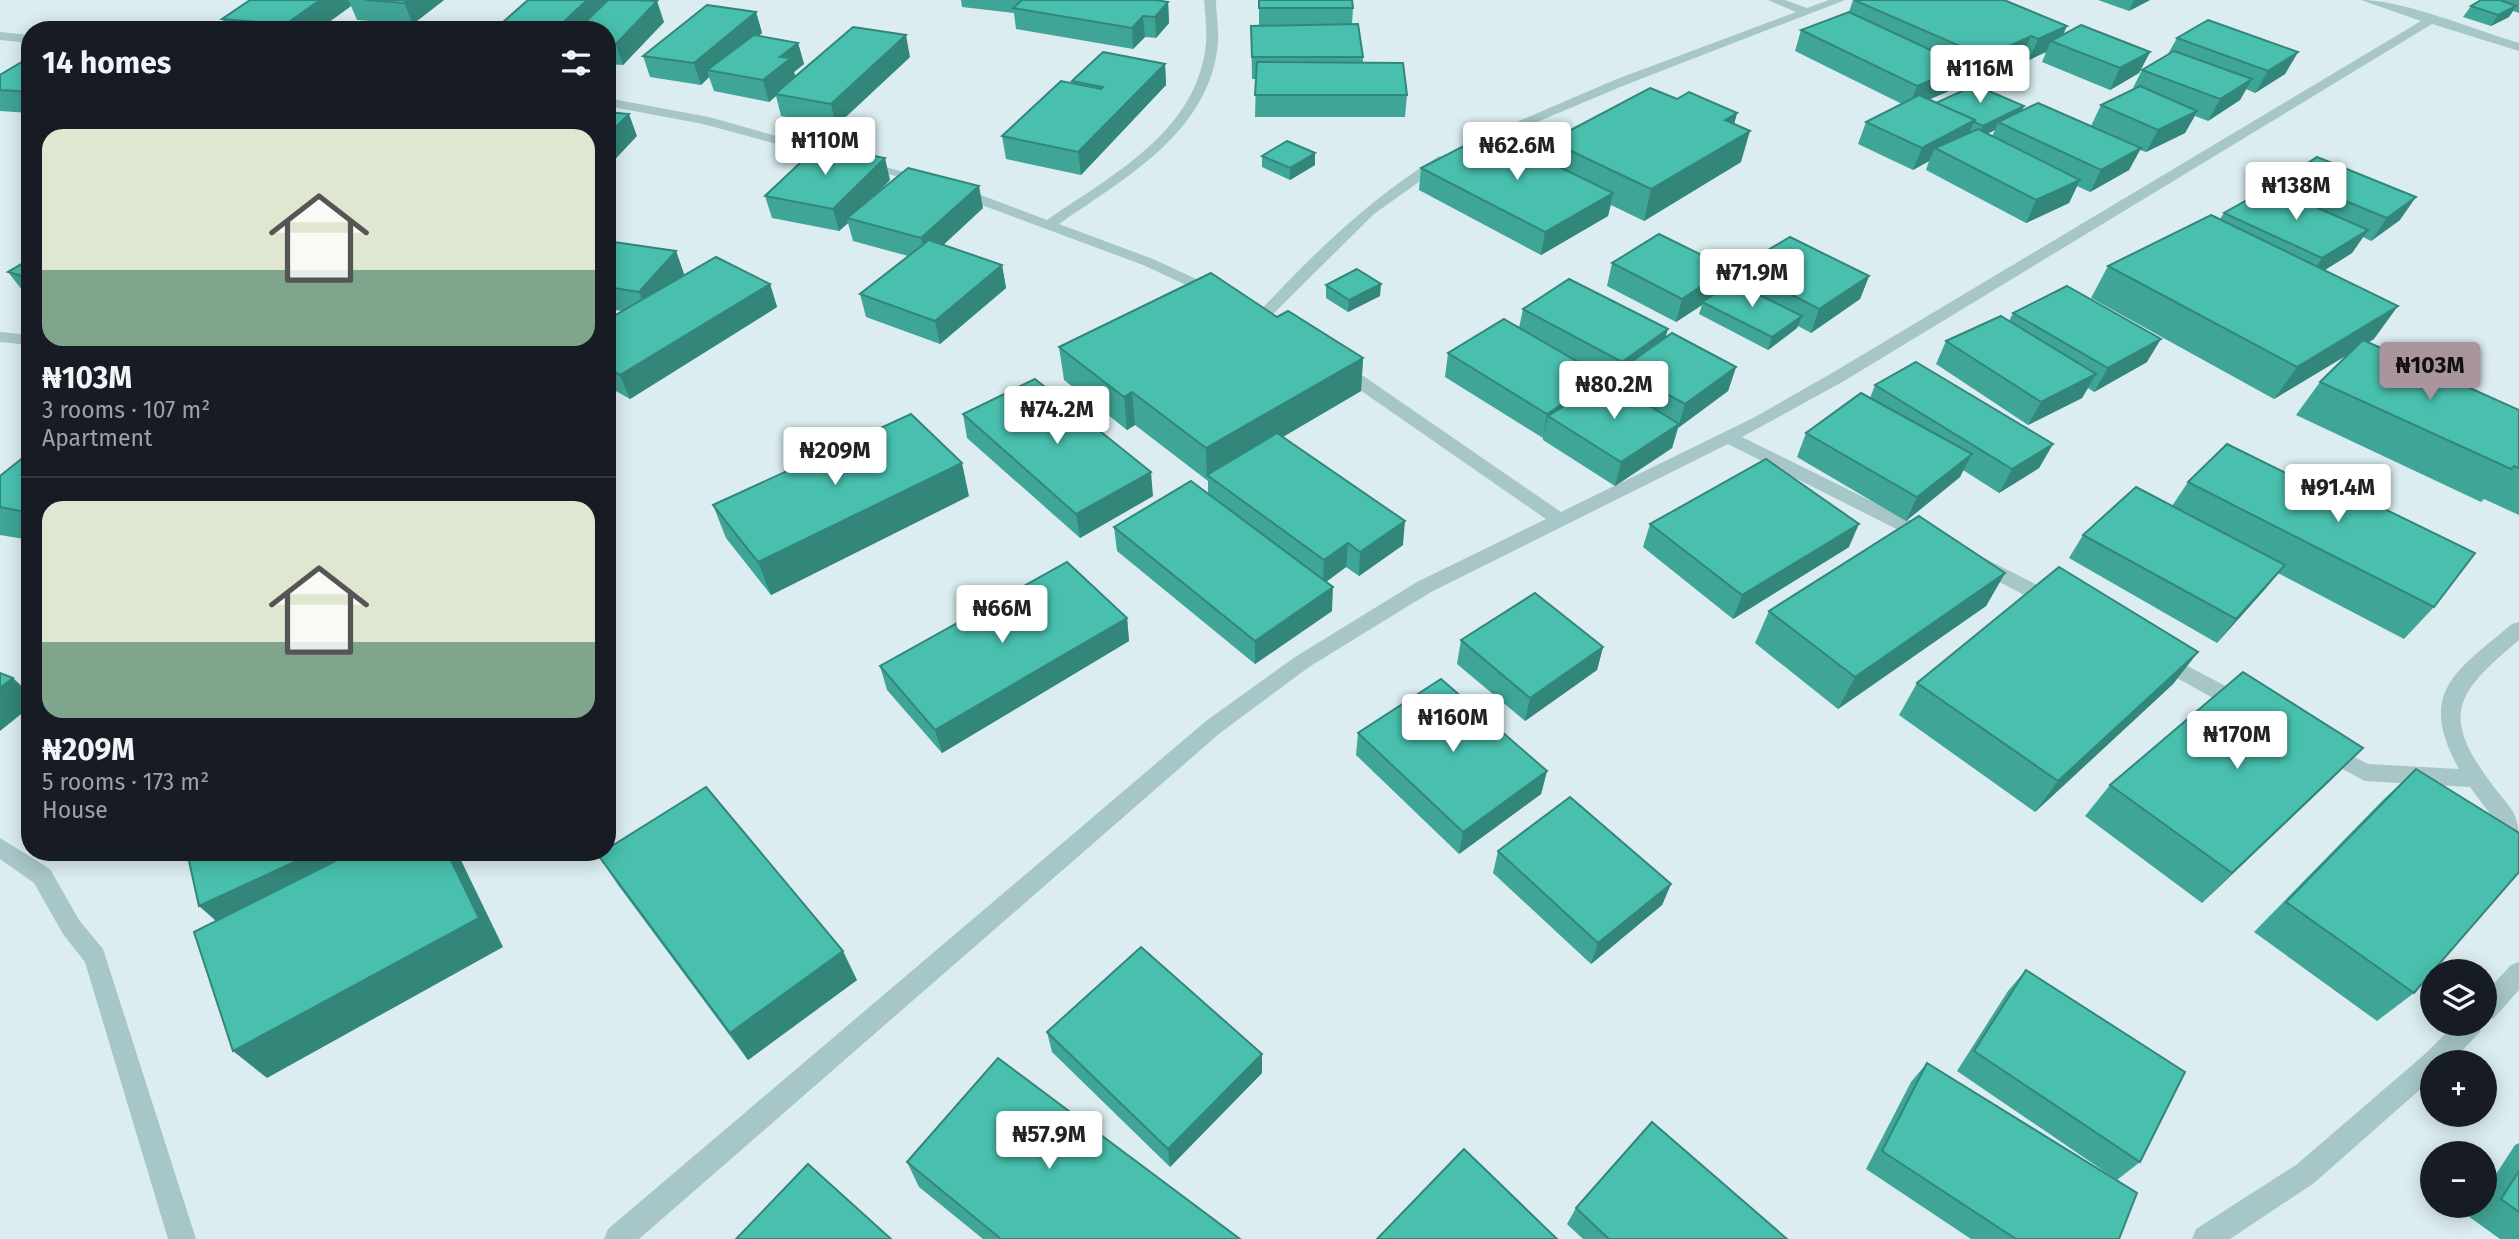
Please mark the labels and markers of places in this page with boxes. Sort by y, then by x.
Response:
pin: ₦116M [1931,46,2029,105]
pin: ₦110M [776,118,874,177]
pin: ₦62.6M [1460,122,1574,182]
pin: ₦138M [2247,162,2345,222]
pin: ₦71.9M [1695,250,1809,309]
pin: ₦103M [2381,342,2479,402]
pin: ₦80.2M [1557,362,1671,421]
pin: ₦74.2M [1000,386,1114,446]
pin: ₦209M [786,428,884,487]
pin: ₦91.4M [2281,464,2395,524]
pin: ₦66M [961,586,1043,645]
pin: ₦160M [1404,694,1502,754]
pin: ₦170M [2188,712,2286,771]
pin: ₦57.9M [992,1112,1106,1171]

